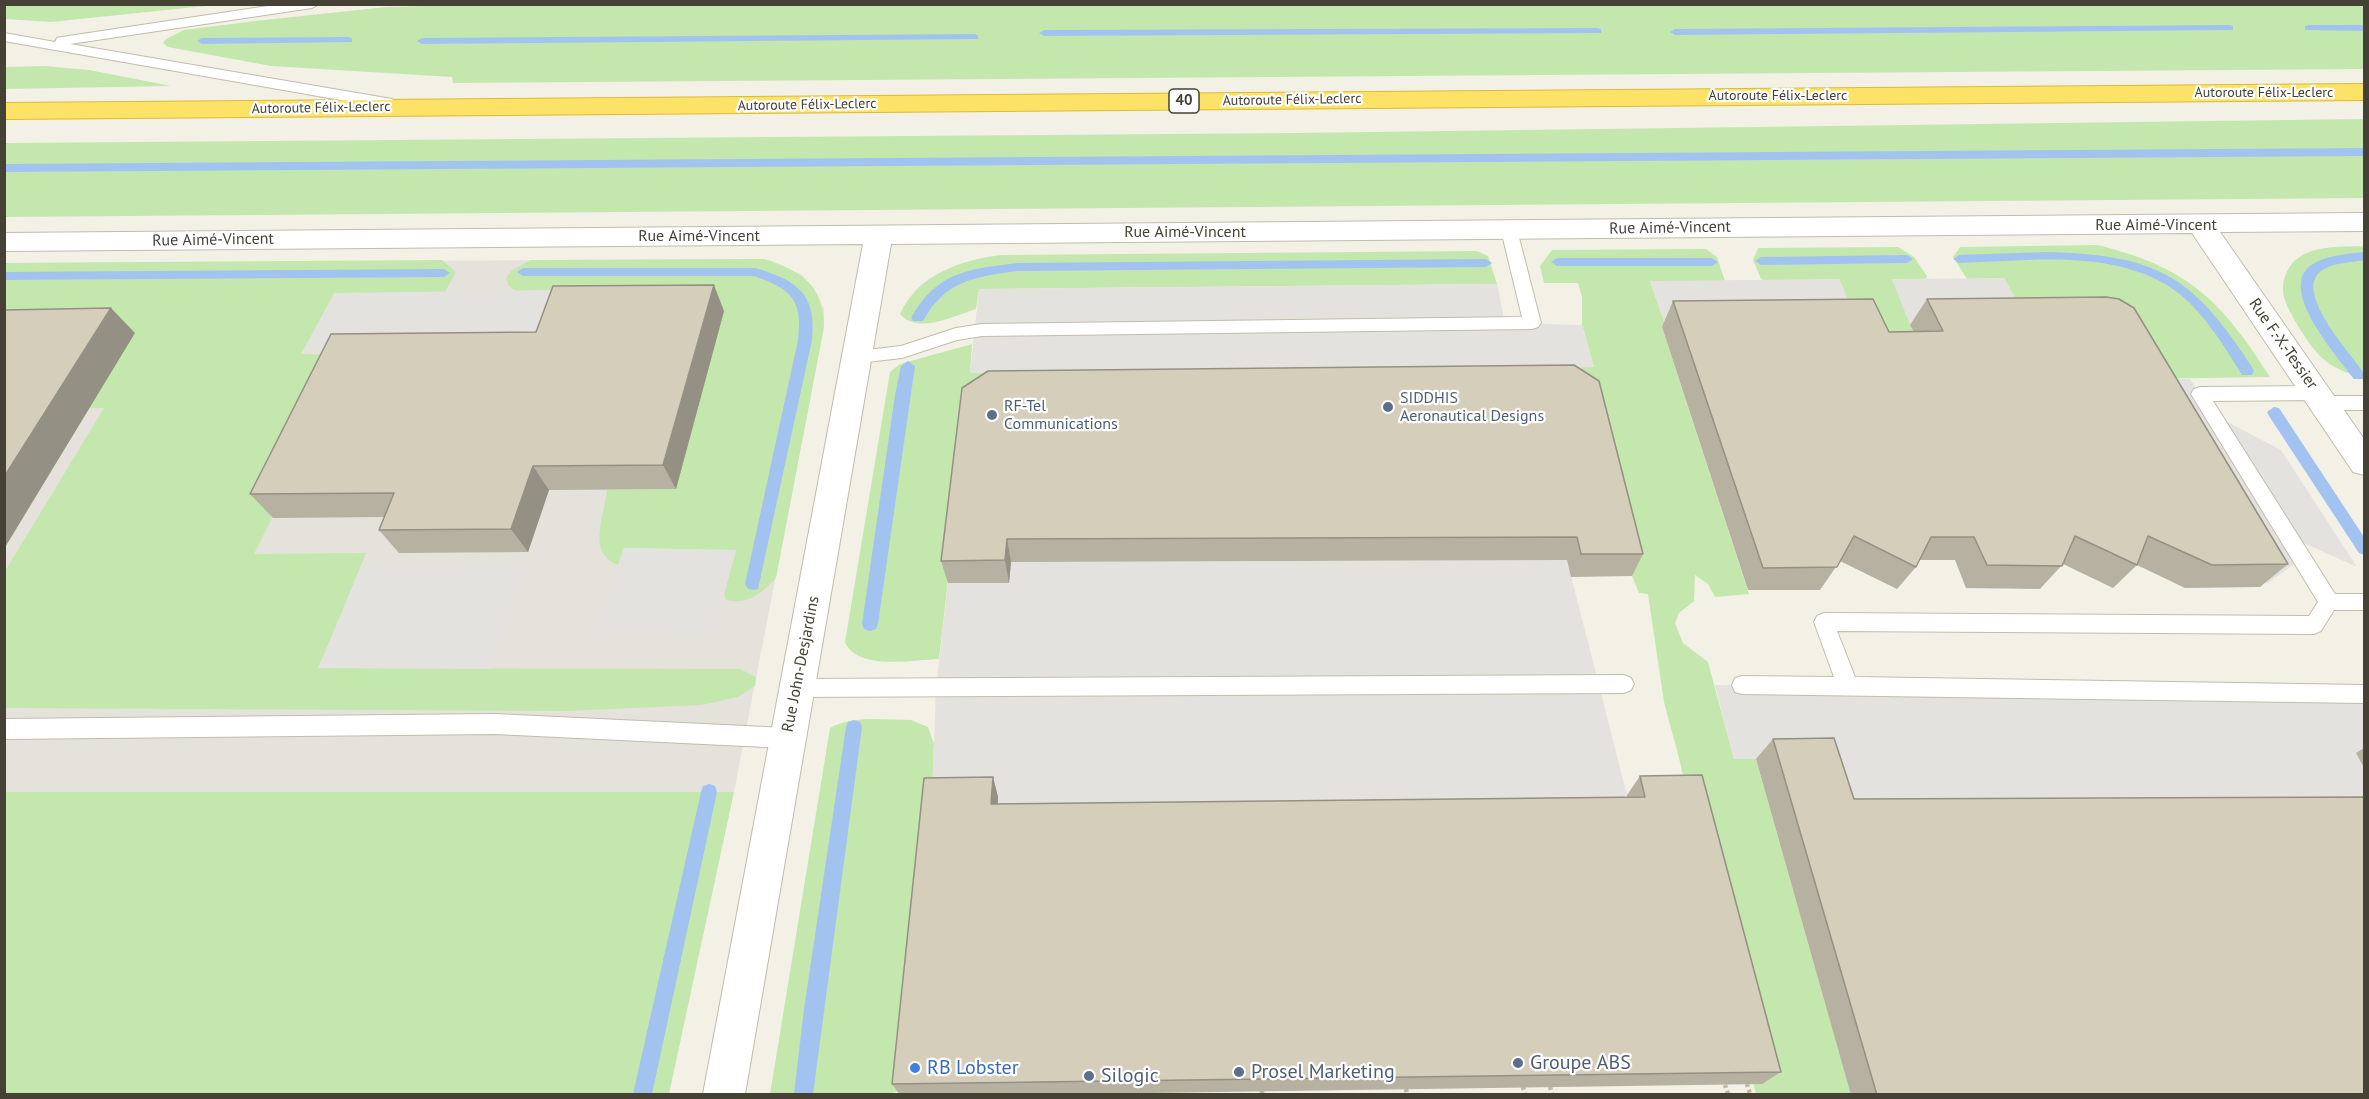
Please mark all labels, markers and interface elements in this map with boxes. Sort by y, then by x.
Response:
street label: Autoroute Félix-Leclerc [2195,85,2333,101]
street label: Autoroute Félix-Leclerc [1709,88,1847,104]
road number: 40 [1169,89,1199,113]
street label: Autoroute Félix-Leclerc [1222,90,1362,110]
street label: Autoroute Félix-Leclerc [737,95,877,115]
street label: Autoroute Félix-Leclerc [251,98,391,118]
street label: Rue Aimé-Vincent [2095,215,2217,235]
street label: Rue Aimé-Vincent [1609,217,1731,239]
street label: Rue Aimé-Vincent [1124,222,1246,242]
street label: Rue Aimé-Vincent [638,226,760,246]
street label: Rue Aimé-Vincent [152,229,274,251]
street label: Rue F.-X.-Tessier [2245,295,2321,393]
place label: SIDDHIS Aeronautical Designs [1400,388,1544,426]
place label: RF-Tel Communications [1004,396,1118,434]
marker: SIDDHIS Aeronautical Designs [1381,400,1395,414]
marker: RF-Tel Communications [985,408,999,422]
street label: Rue John-Desjardins [778,594,824,734]
place label: Groupe ABS [1530,1051,1631,1075]
place label: RB Lobster [927,1056,1019,1080]
marker: Groupe ABS [1511,1056,1525,1070]
place label: Prosel Marketing [1251,1060,1395,1084]
marker: RB Lobster [908,1061,922,1075]
place label: Silogic [1101,1064,1159,1088]
marker: Prosel Marketing [1232,1065,1246,1079]
marker: Silogic [1082,1069,1096,1083]

